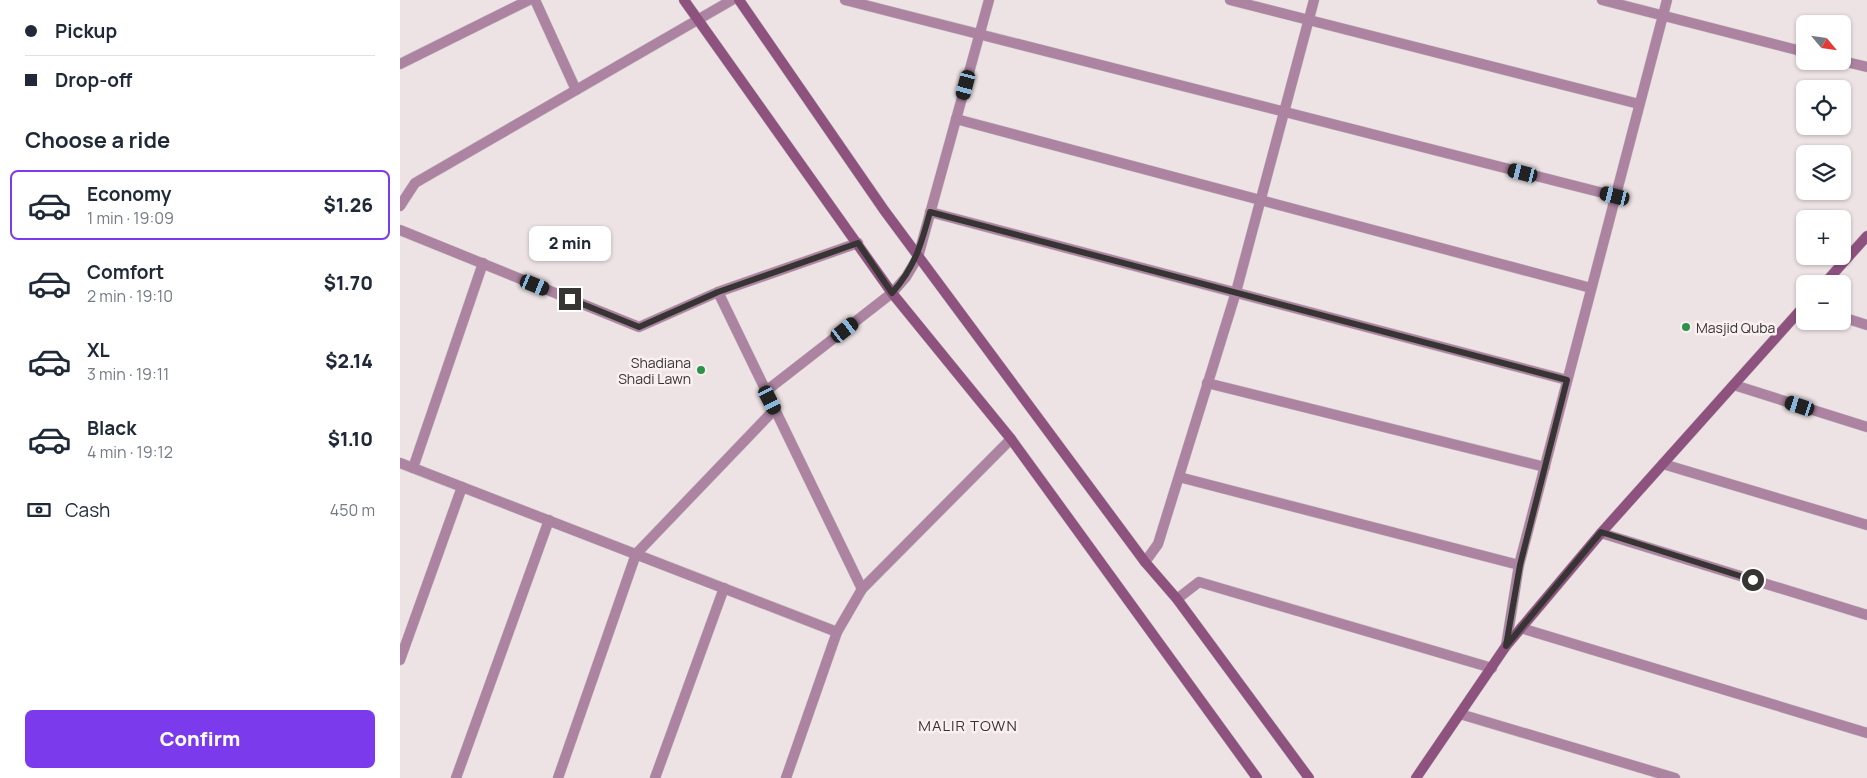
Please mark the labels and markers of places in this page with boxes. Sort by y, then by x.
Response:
place label: Masjid Quba [1696,318,1775,337]
marker: Masjid Quba [1680,321,1692,333]
place label: Shadiana Shadi Lawn [618,353,691,388]
marker: Shadiana Shadi Lawn [695,364,707,376]

